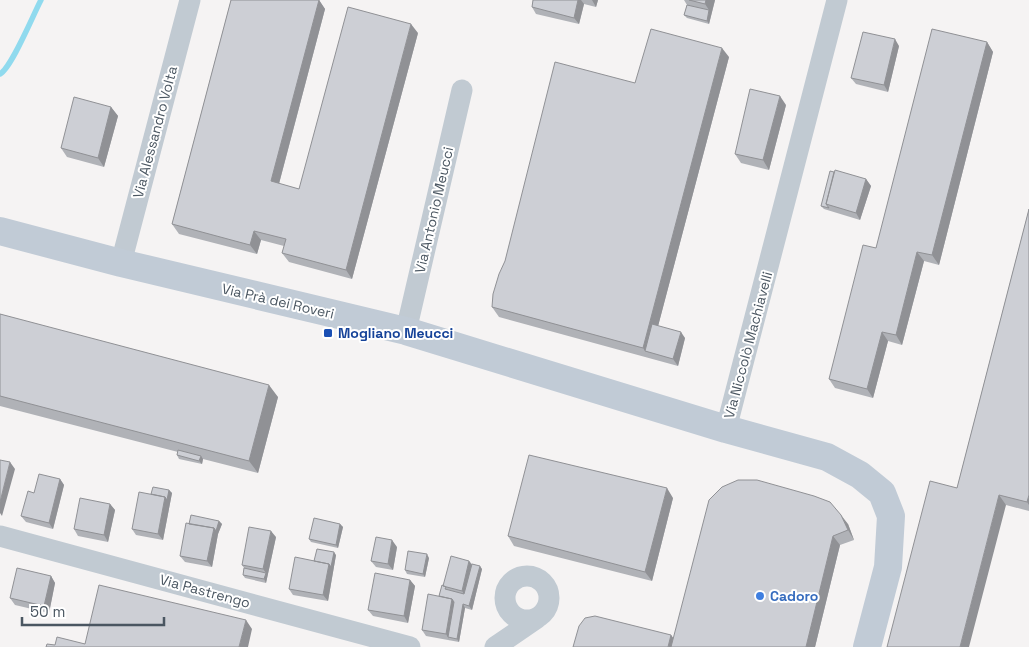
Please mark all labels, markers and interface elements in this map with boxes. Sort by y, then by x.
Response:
street label: Via Alessandro Volta [129,64,181,200]
street label: Via Antonio Meucci [411,145,457,275]
street label: Via Niccolò Machiavelli [720,270,776,420]
street label: Via Prà dei Roveri [220,279,336,323]
place label: Mogliano Meucci [338,324,453,342]
marker: Mogliano Meucci [322,327,334,339]
street label: Via Pastrengo [158,570,252,612]
place label: Cadoro [770,587,818,605]
marker: Cadoro [754,590,766,602]
scale bar [22,594,165,626]
text: 50 m [30,602,65,621]

